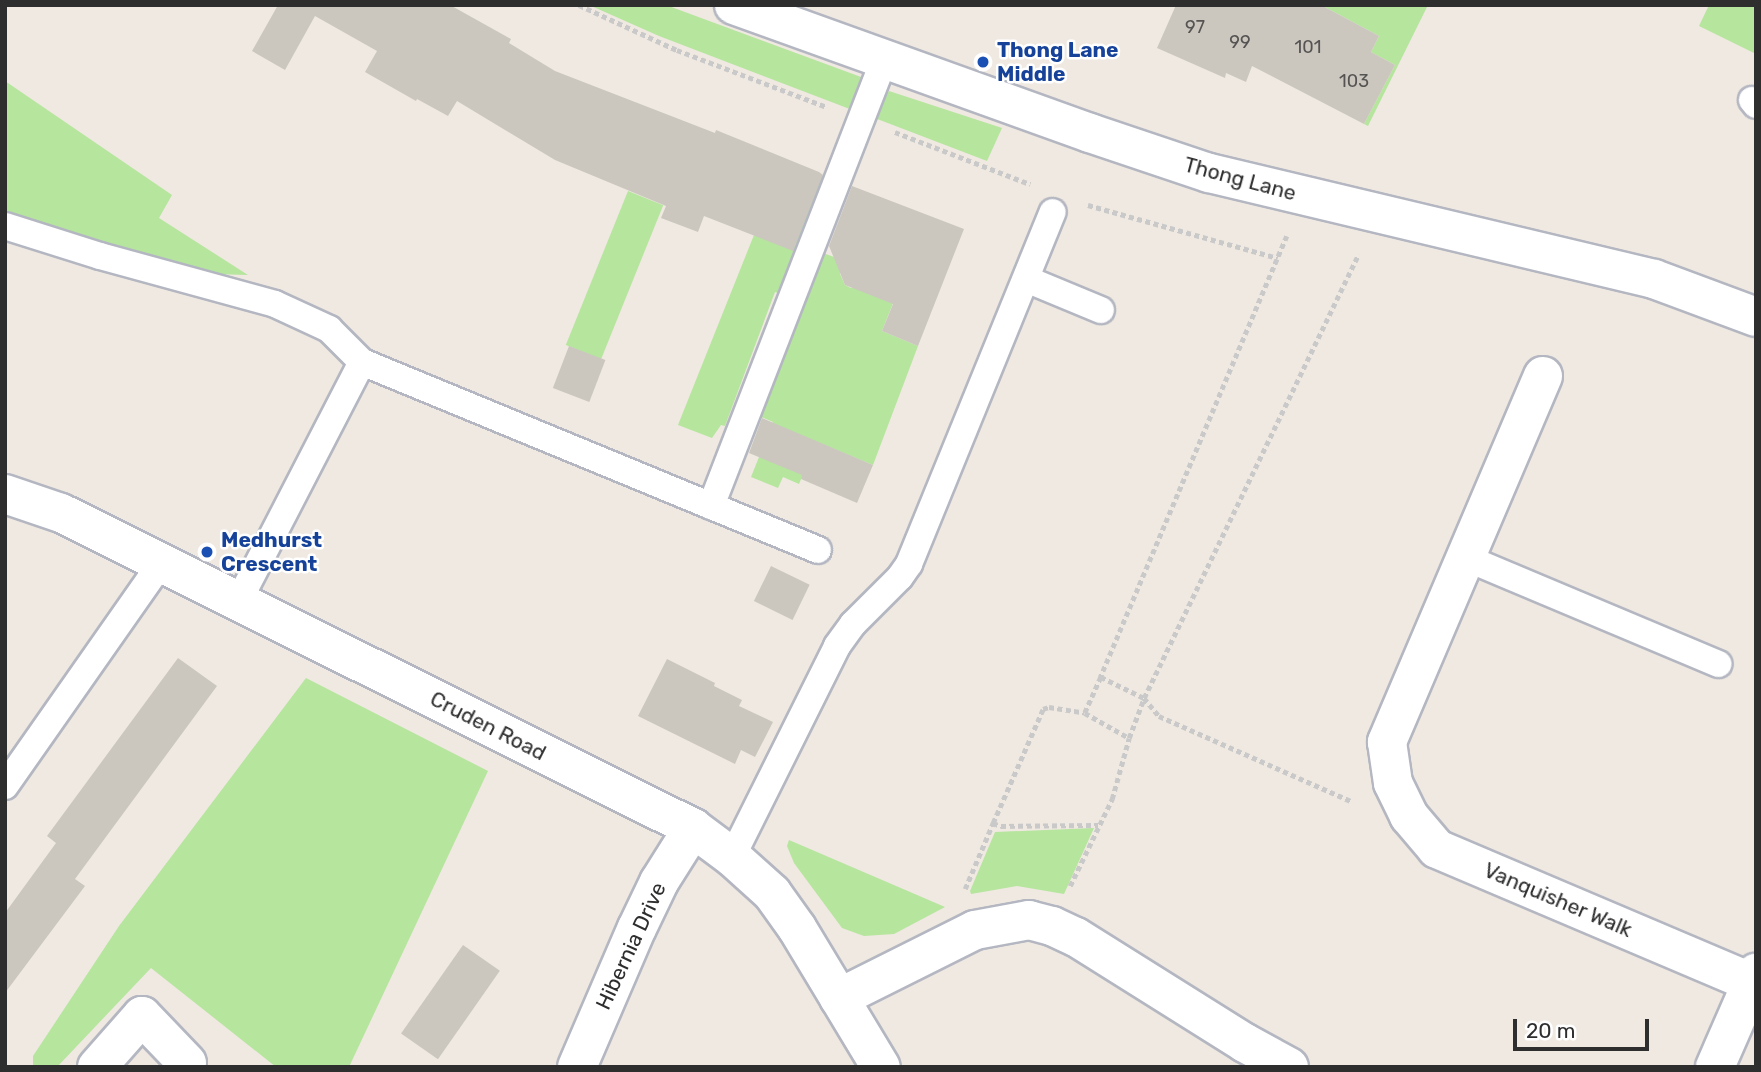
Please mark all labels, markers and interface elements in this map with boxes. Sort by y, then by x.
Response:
house number: 97 [1185,16,1205,38]
house number: 99 [1229,31,1251,53]
house number: 101 [1295,36,1321,58]
place label: Thong Lane Middle [997,37,1119,87]
marker: Thong Lane Middle [975,54,991,70]
house number: 103 [1339,70,1369,92]
street label: Thong Lane [1181,152,1299,206]
place label: Medhurst Crescent [221,527,322,577]
marker: Medhurst Crescent [199,544,215,560]
street label: Cruden Road [426,686,550,766]
street label: Vanquisher Walk [1480,857,1636,943]
street label: Hibernia Drive [591,878,671,1014]
scale bar [1516,1006,1652,1050]
text: 20 m [1526,1018,1575,1043]

